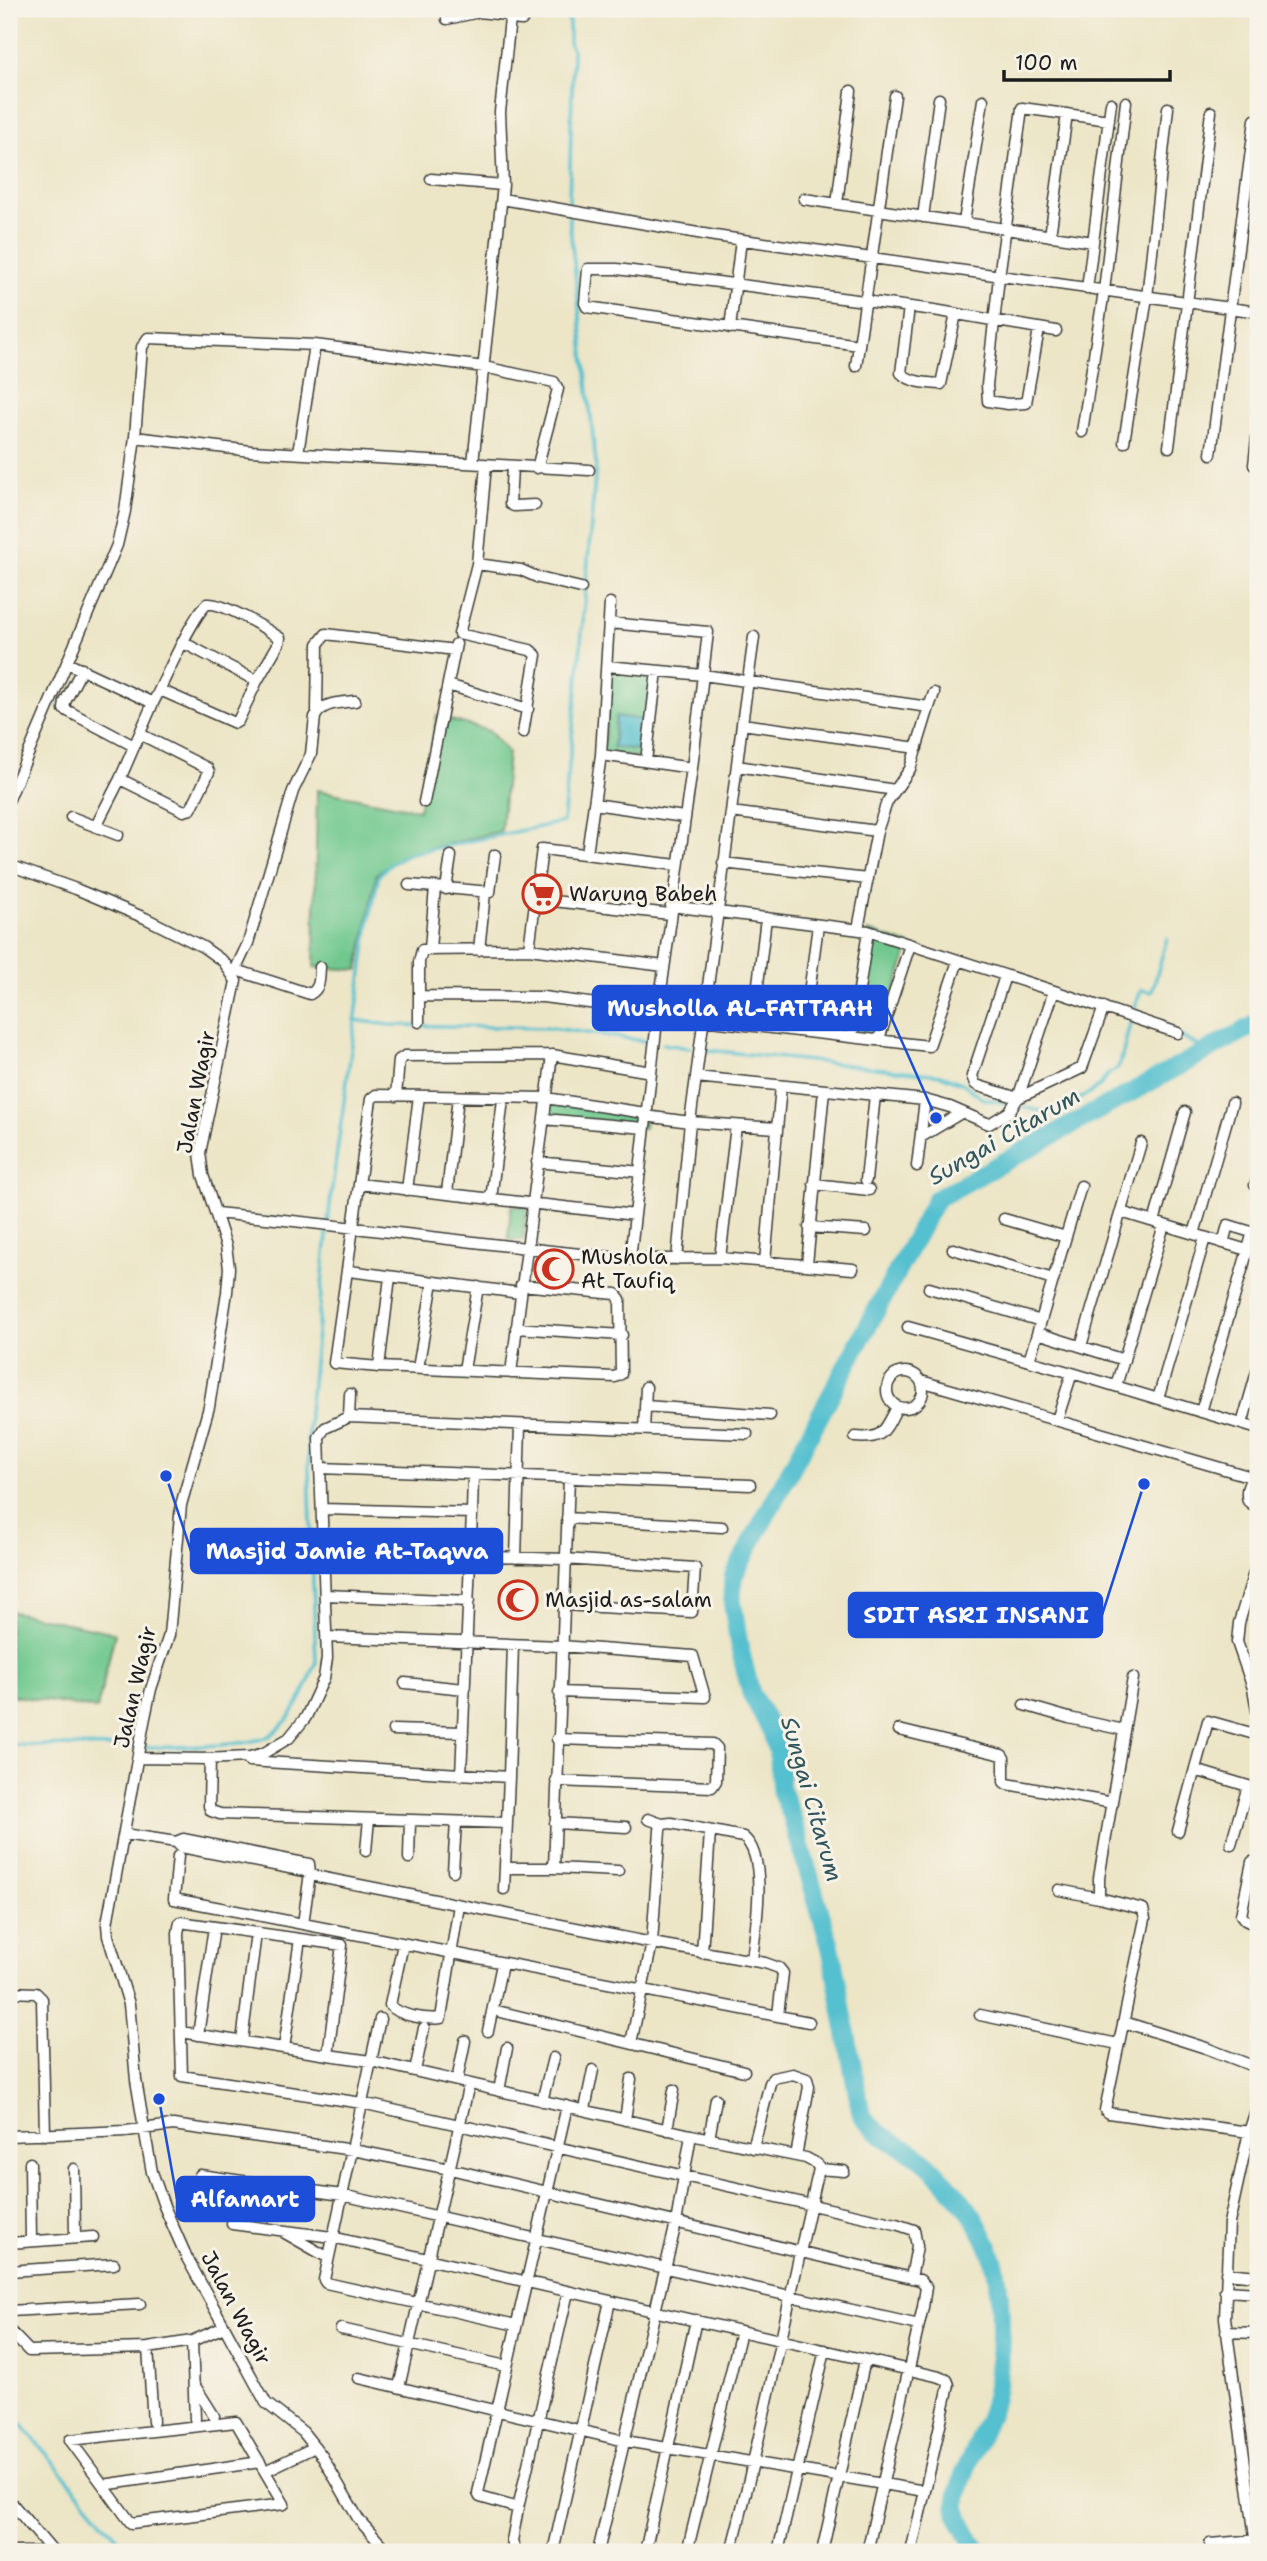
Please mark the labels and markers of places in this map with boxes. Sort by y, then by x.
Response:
supermarket icon: Warung Babeh [521,873,563,915]
place label: Warung Babeh [569,880,717,908]
callout: Musholla AL-FATTAAH [593,986,887,1030]
place label: Mushola At Taufiq [581,1243,676,1295]
mosque icon: Mushola At Taufiq [533,1248,575,1290]
callout: Masjid Jamie At-Taqwa [191,1529,502,1573]
mosque icon: Masjid as-salam [497,1579,539,1621]
place label: Masjid as-salam [545,1586,712,1614]
callout: SDIT ASRI INSANI [849,1593,1102,1637]
callout: Alfamart [177,2177,314,2221]

